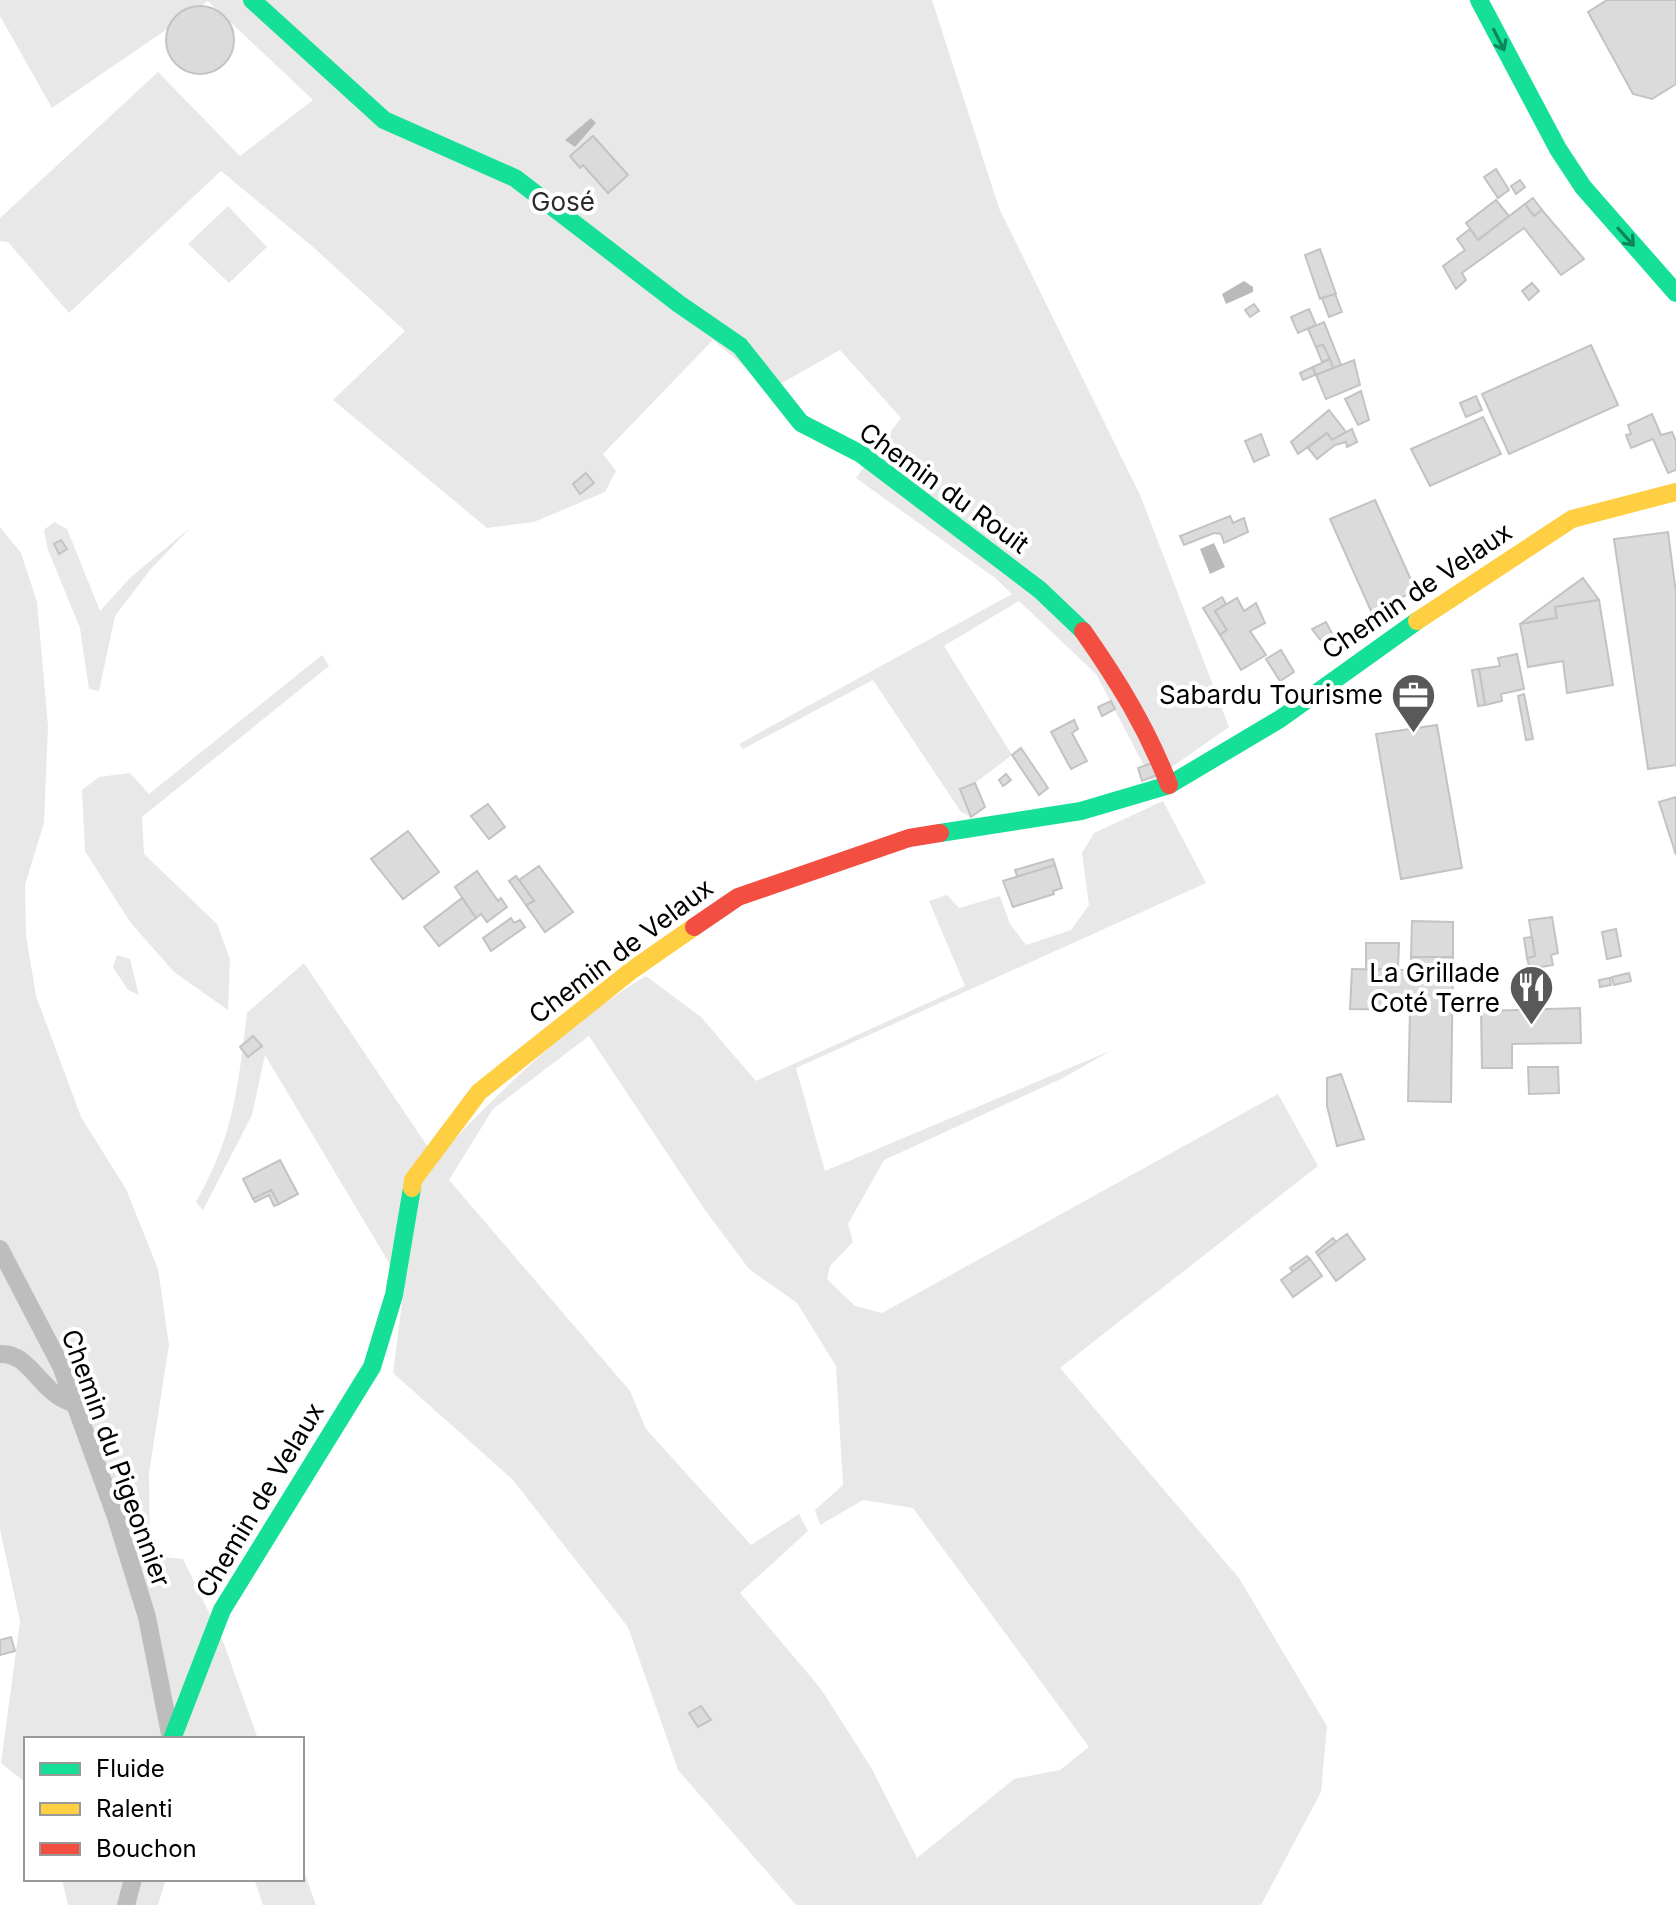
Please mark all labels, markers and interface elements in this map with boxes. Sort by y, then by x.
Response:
one-way arrow [1492,28,1507,52]
park label: Gosé [531,186,595,217]
one-way arrow [1617,227,1635,247]
street label: Chemin du Rouit [853,416,1035,560]
street label: Chemin de Velaux [1316,516,1517,665]
office icon: Sabardu Tourisme [1390,671,1438,734]
place label: Sabardu Tourisme [1159,679,1383,710]
street label: Chemin de Velaux [523,871,719,1030]
place label: La Grillade Coté Terre [1369,957,1500,1018]
restaurant icon: La Grillade Coté Terre [1507,964,1555,1027]
street label: Chemin du Pigeonnier [55,1325,178,1591]
street label: Chemin de Velaux [189,1397,330,1603]
legend [24,1737,304,1881]
text: Fluide [96,1754,165,1783]
text: Ralenti [96,1794,172,1823]
text: Bouchon [96,1834,197,1863]

